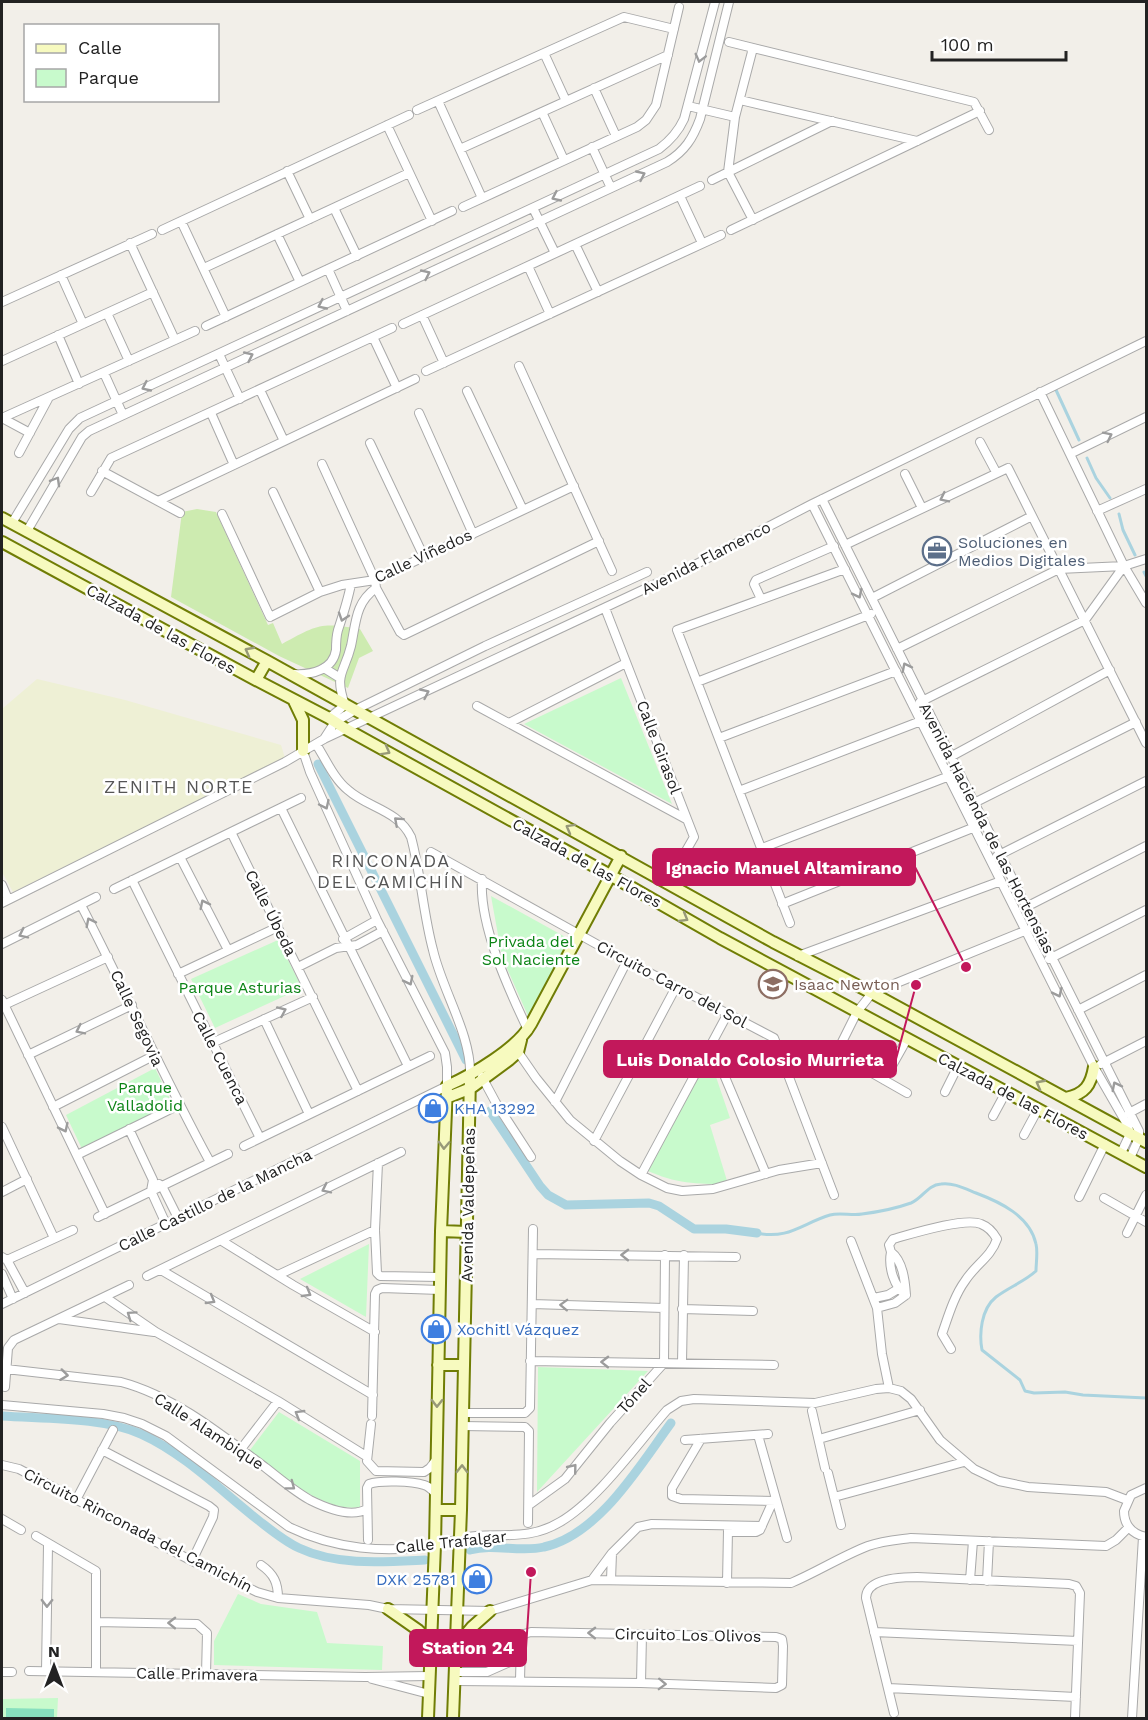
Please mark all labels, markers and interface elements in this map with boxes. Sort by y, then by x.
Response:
legend [24,24,219,102]
scale bar [932,24,1066,62]
text: 100 m [941,34,994,55]
text: Calle [78,37,122,58]
one-way arrow [695,52,707,63]
text: Parque [78,67,139,88]
one-way arrow [635,170,646,182]
one-way arrow [552,189,563,201]
one-way arrow [420,270,431,282]
one-way arrow [318,298,329,310]
one-way arrow [243,351,254,363]
one-way arrow [141,380,152,392]
one-way arrow [1102,431,1113,443]
one-way arrow [49,477,60,487]
one-way arrow [939,490,950,502]
street label: Avenida Flamenco [638,517,774,599]
street label: Calle Viñedos [371,525,475,587]
place label: Soluciones en Medios Digitales [958,533,1085,570]
office icon: Soluciones en Medios Digitales [921,535,953,567]
street label: Calzada de las Flores [83,580,239,678]
one-way arrow [850,588,862,599]
one-way arrow [337,611,350,622]
one-way arrow [245,647,255,658]
one-way arrow [902,663,914,674]
one-way arrow [419,688,430,700]
street label: Calle Girasol [632,698,686,797]
street label: Avenida Hacienda de las Hortensias [915,699,1059,957]
one-way arrow [380,744,390,755]
district label: ZENITH NORTE [104,776,254,797]
one-way arrow [318,799,330,810]
street label: Calzada de las Flores [509,814,665,912]
one-way arrow [395,817,405,828]
one-way arrow [565,824,576,835]
callout: Ignacio Manuel Altamirano [653,849,915,885]
district label: RINCONADA DEL CAMICHÍN [317,850,465,892]
text: Ignacio Manuel Altamirano [666,857,903,878]
street label: Calle Úbeda [241,867,301,959]
one-way arrow [200,899,211,910]
one-way arrow [678,911,689,922]
one-way arrow [86,918,98,929]
one-way arrow [18,926,29,938]
park label: Privada del Sol Naciente [482,932,580,969]
street label: Circuito Carro del Sol [593,936,751,1032]
street label: Calle Segovia [106,967,168,1069]
school or university icon: Isaac Newton [757,968,789,1000]
one-way arrow [401,975,413,986]
place label: Isaac Newton [794,975,900,994]
park label: Parque Asturias [179,978,301,997]
one-way arrow [1051,987,1062,998]
one-way arrow [275,1006,286,1018]
street label: Calle Cuenca [188,1008,252,1108]
one-way arrow [76,1023,87,1035]
callout: Luis Donaldo Colosio Murrieta [604,1041,896,1077]
street label: Calzada de las Flores [935,1048,1091,1144]
text: Luis Donaldo Colosio Murrieta [616,1049,884,1070]
park label: Parque Valladolid [107,1078,183,1115]
one-way arrow [1036,1080,1046,1091]
one-way arrow [1112,1081,1123,1092]
shop icon: KHA 13292 [417,1092,449,1124]
place label: KHA 13292 [454,1099,535,1118]
one-way arrow [56,1122,68,1133]
street label: Avenida Valdepeñas [457,1128,479,1282]
one-way arrow [438,1140,451,1149]
street label: Calle Castillo de la Mancha [115,1145,315,1255]
one-way arrow [322,1182,332,1193]
one-way arrow [621,1248,630,1261]
one-way arrow [301,1286,312,1297]
one-way arrow [205,1292,215,1304]
one-way arrow [559,1299,568,1312]
one-way arrow [127,1311,138,1322]
shop icon: Xochitl Vázquez [420,1313,452,1345]
place label: Xochitl Vázquez [457,1320,579,1339]
one-way arrow [601,1356,610,1368]
one-way arrow [59,1369,69,1381]
street label: Tónel [613,1374,655,1418]
street label: Calle Alambique [151,1388,267,1474]
one-way arrow [431,1398,443,1407]
one-way arrow [295,1409,305,1421]
street label: Circuito Rinconada del Camichín [20,1464,256,1596]
one-way arrow [566,1464,577,1475]
one-way arrow [455,1465,468,1474]
one-way arrow [284,1479,295,1490]
street label: Calle Trafalgar [394,1527,508,1557]
shop icon: DXK 25781 [461,1563,493,1595]
place label: DXK 25781 [376,1570,456,1589]
one-way arrow [41,1599,53,1608]
one-way arrow [167,1617,176,1629]
street label: Circuito Los Olivos [615,1624,761,1646]
one-way arrow [587,1627,596,1639]
callout: Station 24 [410,1630,526,1666]
north arrow [24,1636,84,1696]
text: Station 24 [422,1637,514,1658]
text: N [48,1642,60,1661]
street label: Calle Primavera [136,1663,258,1685]
one-way arrow [658,1677,667,1690]

